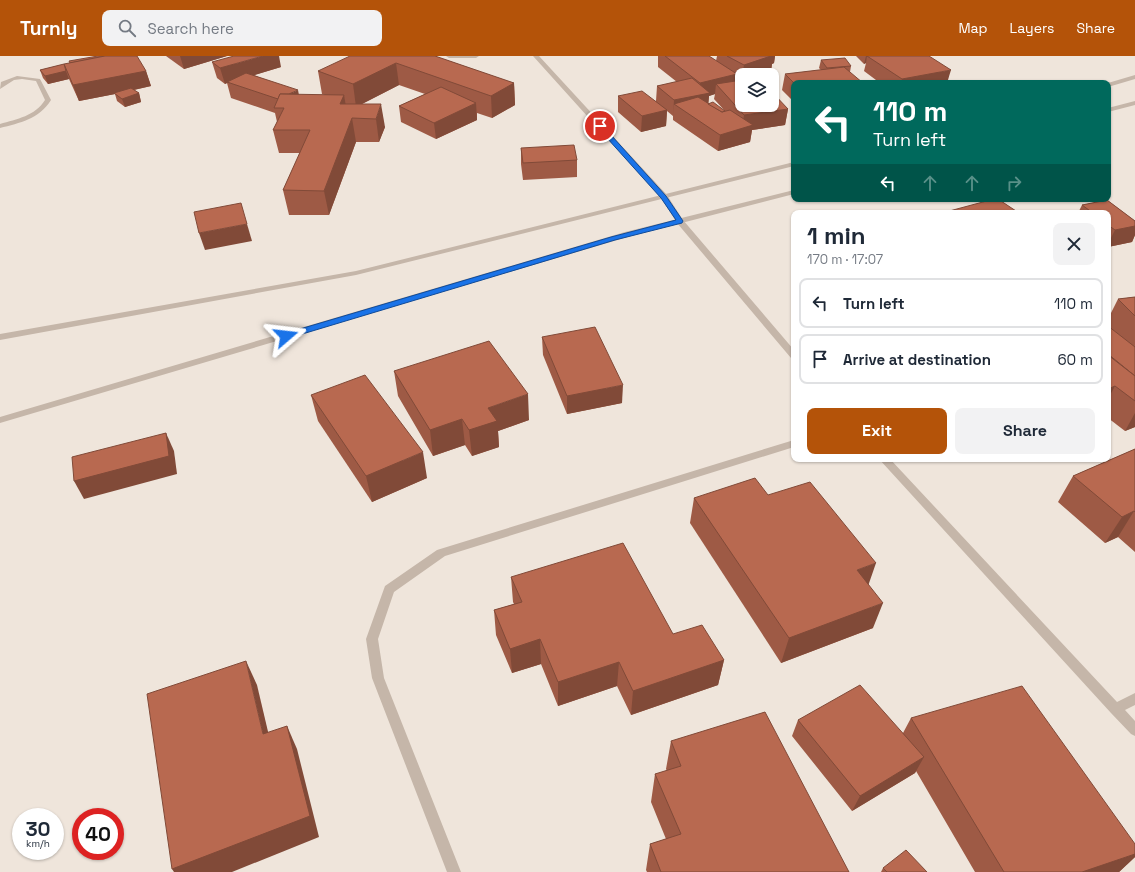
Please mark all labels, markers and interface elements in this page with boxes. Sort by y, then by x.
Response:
search box [102,10,382,46]
text: Turnly [20,16,78,41]
icon: search [116,17,138,39]
text: Search here [148,19,234,38]
text: Map [958,19,988,37]
text: Layers [1010,19,1054,37]
text: Share [1076,19,1115,37]
map controls [735,68,779,112]
button: layers [735,68,779,112]
text: 110 m [873,93,947,129]
icon: left [807,96,859,148]
pin [583,109,617,143]
icon: arrive [589,115,611,137]
text: Turn left [873,128,946,151]
icon: left [877,172,899,194]
icon: ahead [919,172,941,194]
icon: ahead [961,172,983,194]
icon: right [1003,172,1025,194]
text: 1 min [807,220,866,251]
button: close [1053,223,1095,265]
text: 170 m · 17:07 [807,251,883,268]
icon: left [809,292,831,314]
text: Turn left [843,294,905,313]
text: 110 m [1054,294,1093,313]
position arrow [265,315,307,357]
icon: arrive [809,348,831,370]
text: Arrive at destination [843,350,991,369]
text: 60 m [1057,350,1093,369]
button: Exit [807,408,947,454]
button: Share [955,408,1095,454]
speed limit sign: 40 [72,808,124,860]
text: 30 [25,816,51,842]
text: km/h [26,837,50,850]

